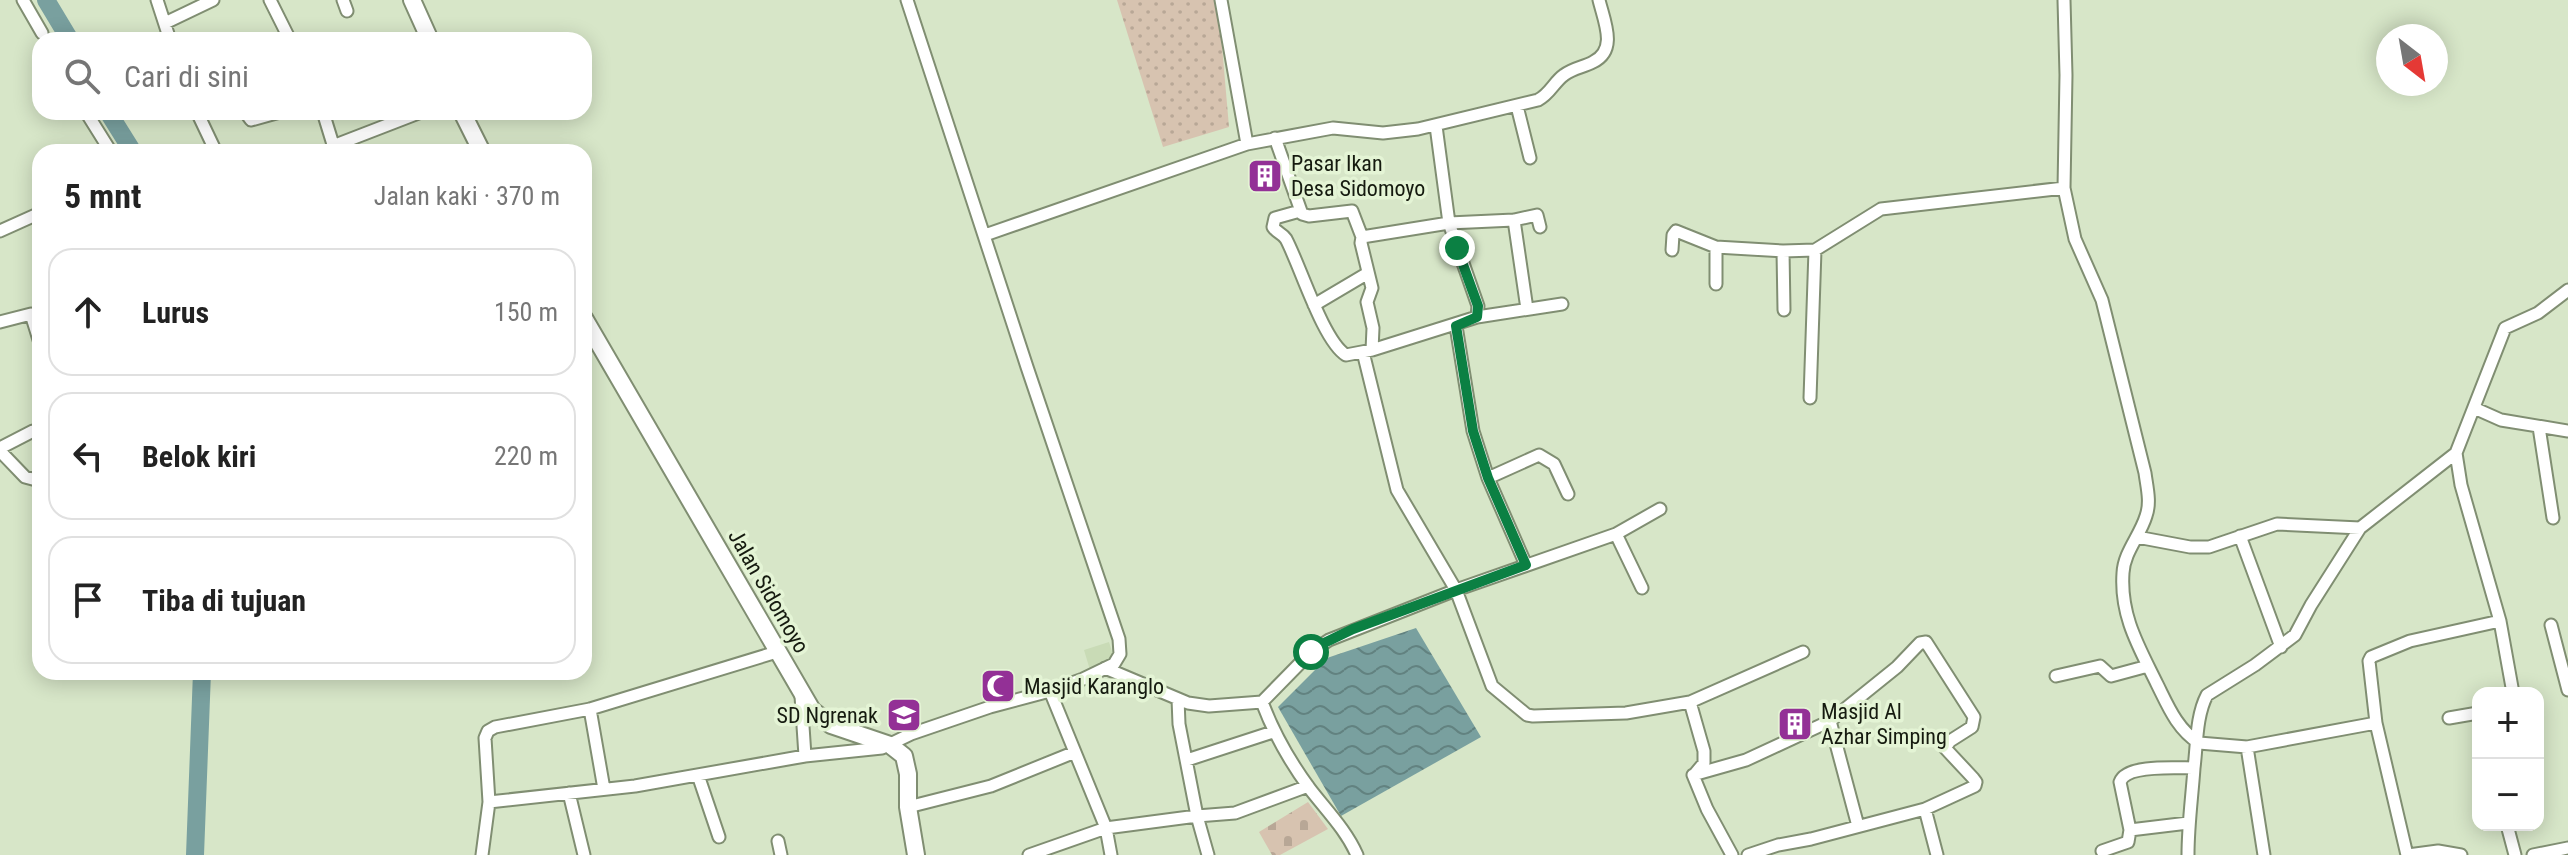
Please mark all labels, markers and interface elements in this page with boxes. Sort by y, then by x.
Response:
north arrow [2376,24,2448,96]
search box [32,32,592,120]
icon: search [60,54,104,98]
text: Cari di sini [124,59,249,94]
place label: Pasar Ikan Desa Sidomoyo [1291,151,1425,201]
building icon: Pasar Ikan Desa Sidomoyo [1246,157,1284,195]
text: 5 mnt [64,176,141,216]
text: Jalan kaki · 370 m [374,181,560,211]
route end [1439,230,1475,266]
icon: ahead [66,290,110,334]
text: Lurus [142,295,209,330]
text: 150 m [494,297,558,327]
icon: left [66,434,110,478]
text: Belok kiri [142,439,256,474]
text: 220 m [494,441,558,471]
street label: Jalan Sidomoyo [723,525,814,657]
icon: arrive [66,578,110,622]
text: Tiba di tujuan [142,583,306,618]
route start [1293,634,1329,670]
mosque icon: Masjid Karanglo [979,667,1017,705]
place label: Masjid Karanglo [1024,674,1164,699]
map controls [2472,687,2544,831]
button: + [2472,687,2544,759]
school or university icon: SD Ngrenak [885,696,923,734]
place label: Masjid Al Azhar Simping [1821,699,1947,749]
place label: SD Ngrenak [777,703,878,728]
building icon: Masjid Al Azhar Simping [1776,705,1814,743]
button: − [2472,759,2544,831]

